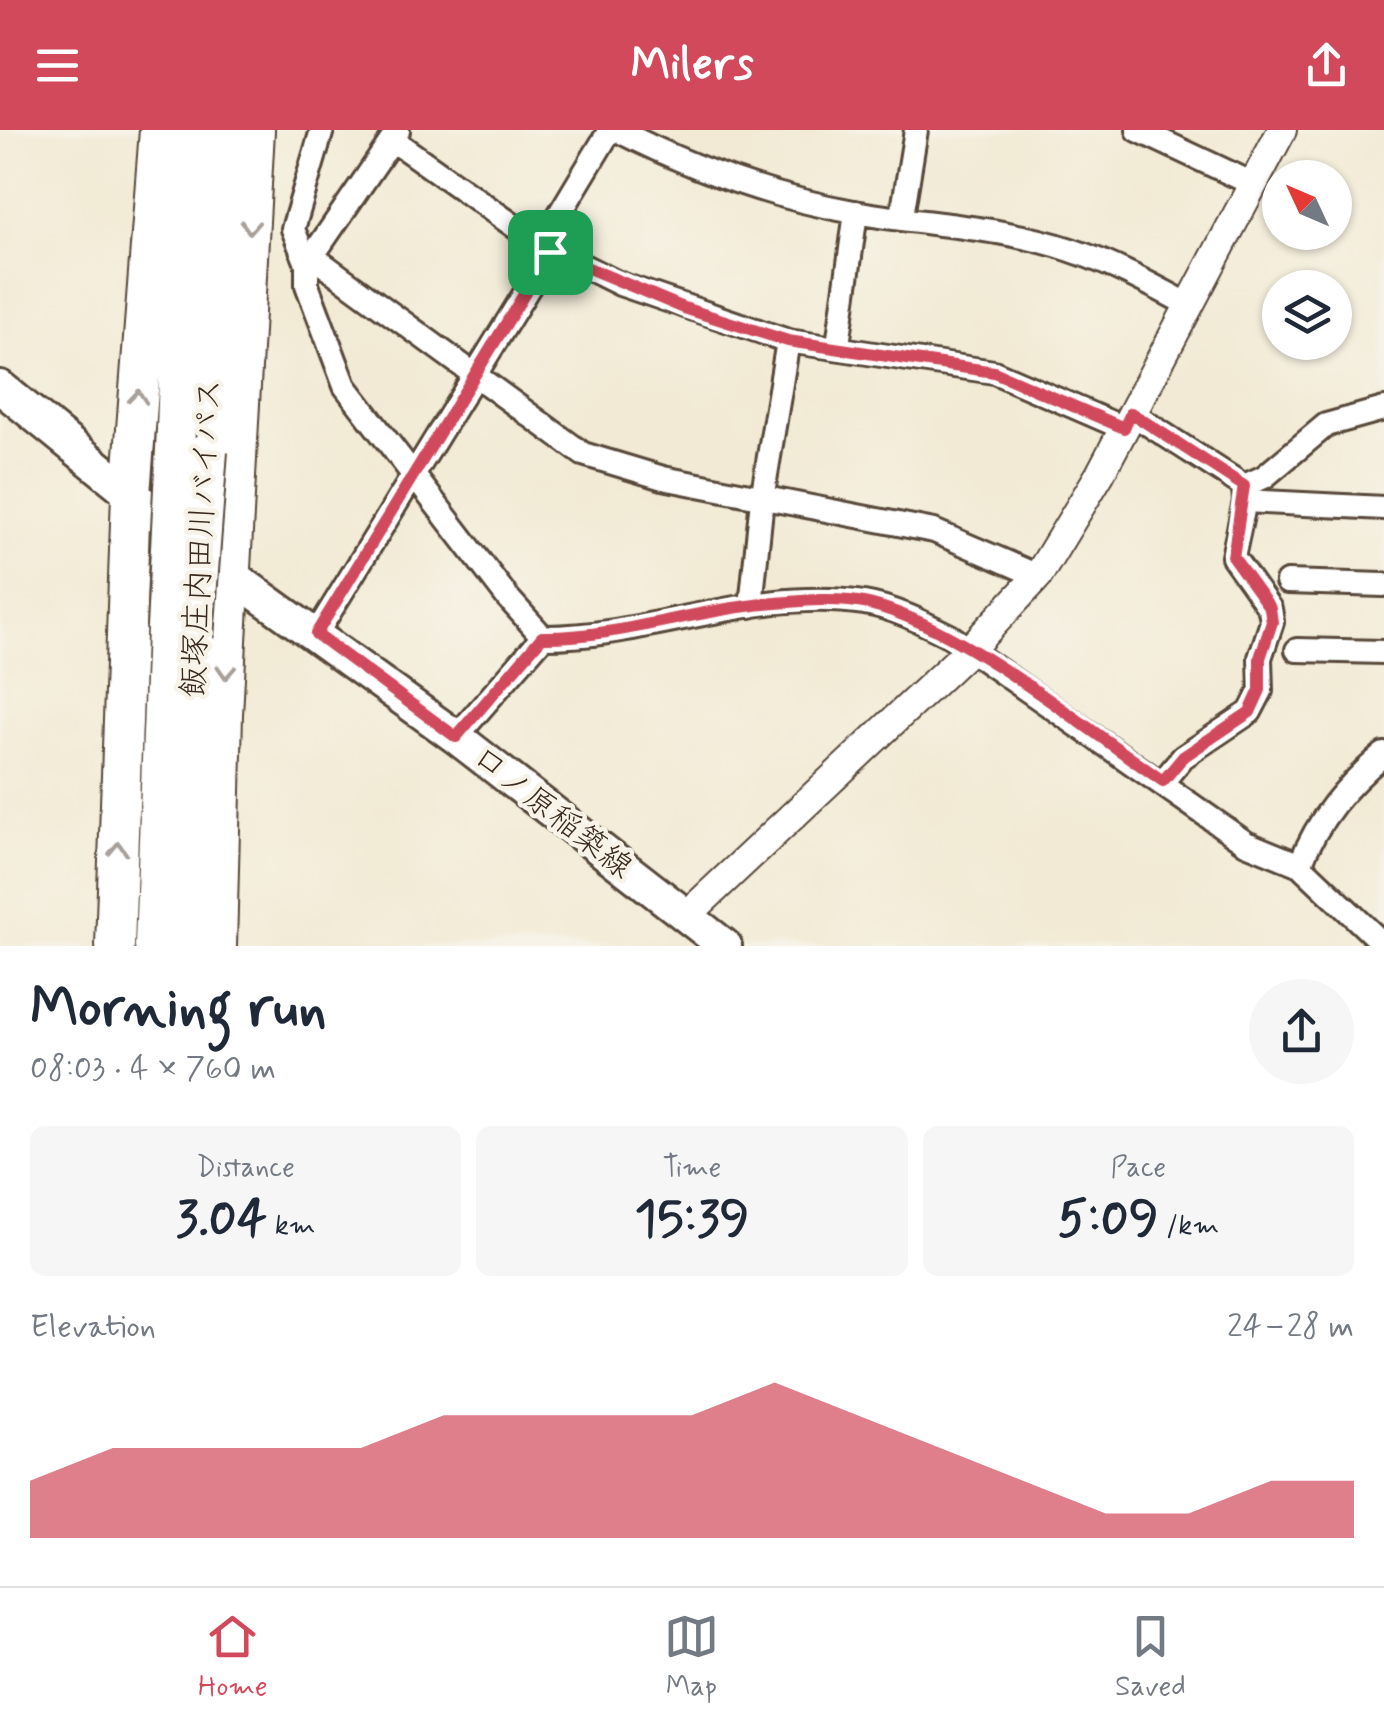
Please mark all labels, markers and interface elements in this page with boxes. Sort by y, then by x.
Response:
text: Milers [630,36,754,95]
icon: menu [30,38,85,93]
icon: share [1299,38,1354,93]
north arrow [1262,160,1352,250]
map controls [1262,160,1352,360]
pin [508,210,593,295]
one-way arrow [240,220,261,236]
icon: arrive [523,225,578,280]
button: layers [1262,270,1352,360]
street label: 飯塚庄内田川バイパス [173,377,231,699]
one-way arrow [127,389,149,405]
one-way arrow [216,665,237,681]
street label: 口ノ原稲築線 [463,737,641,889]
one-way arrow [108,840,129,856]
text: Morning run [30,974,327,1046]
button: share [1249,979,1354,1084]
text: 08:03 · 4 × 760 m [30,1048,276,1090]
text: Distance [196,1150,295,1187]
text: Time [663,1150,721,1187]
text: Pace [1110,1150,1166,1187]
text: 3.04 [176,1187,267,1253]
text: 15:39 [635,1187,749,1253]
text: 5:09 [1057,1187,1159,1253]
text: km [267,1208,316,1245]
text: /km [1159,1208,1219,1245]
text: Elevation [30,1306,156,1348]
text: 24–28 m [1227,1306,1354,1348]
tab: Home [198,1609,268,1706]
tab: Map [664,1609,719,1706]
tab: Saved [1115,1609,1186,1706]

